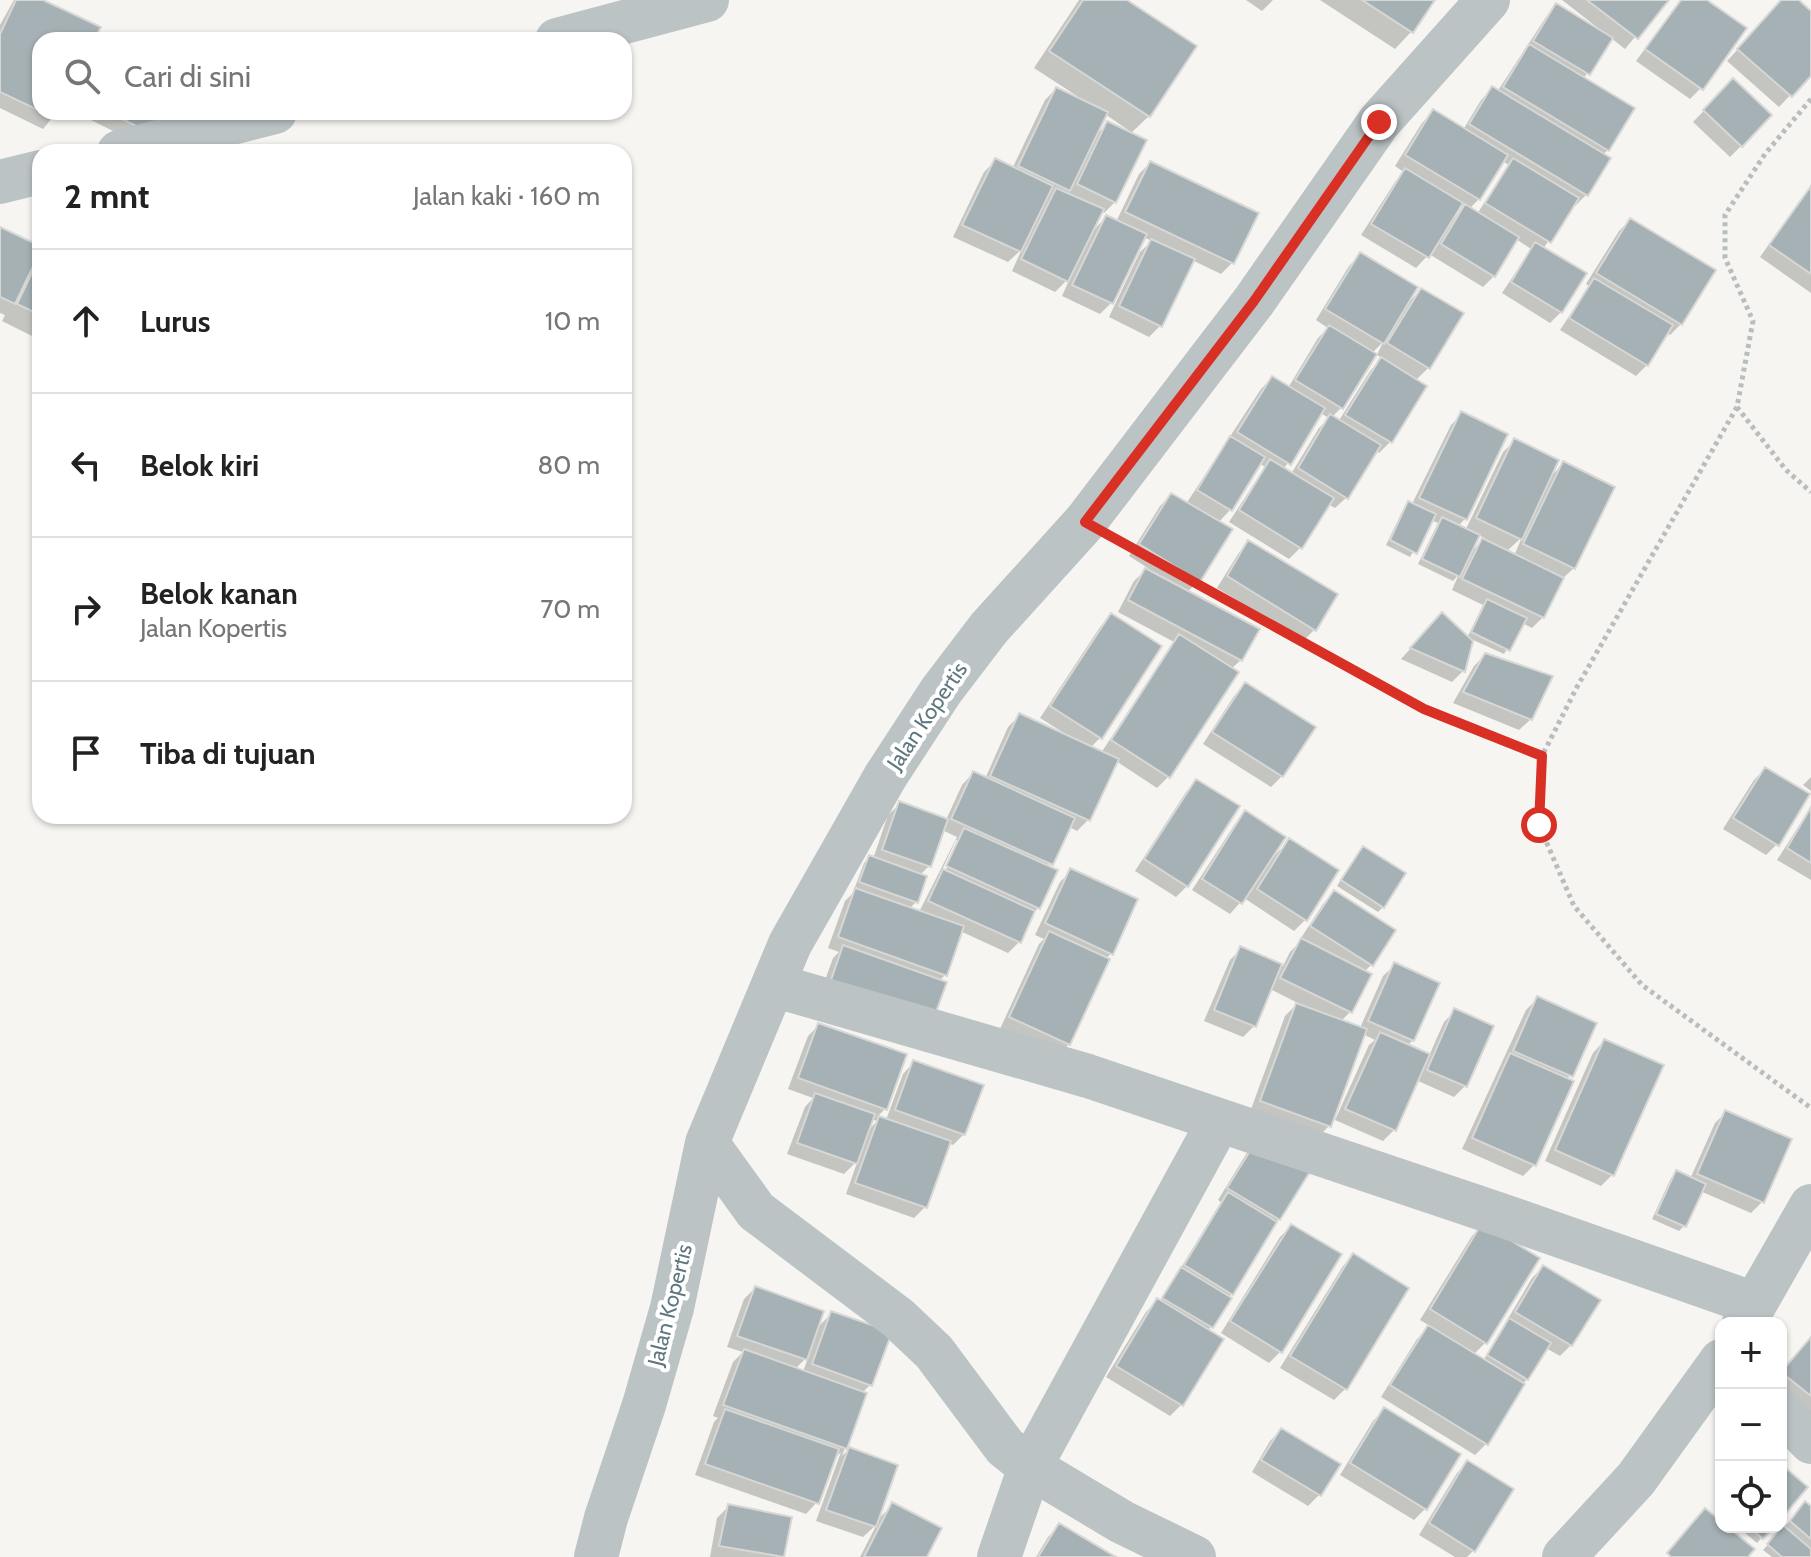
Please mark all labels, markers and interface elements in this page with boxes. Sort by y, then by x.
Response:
search box [32,32,632,120]
icon: search [60,54,104,98]
text: Cari di sini [124,58,251,95]
route end [1361,104,1397,140]
text: 2 mnt [64,175,149,217]
text: Jalan kaki · 160 m [413,180,600,212]
icon: ahead [64,299,108,343]
text: Lurus [140,303,211,340]
text: 10 m [545,305,600,337]
icon: left [64,443,108,487]
text: Belok kiri [140,447,259,484]
text: 80 m [537,449,600,481]
text: Belok kanan [140,575,298,612]
icon: right [64,587,108,631]
text: 70 m [540,593,600,625]
text: Jalan Kopertis [140,612,287,644]
street label: Jalan Kopertis [880,657,973,776]
icon: arrive [64,731,108,775]
text: Tiba di tujuan [140,735,316,772]
route start [1521,807,1557,843]
street label: Jalan Kopertis [642,1241,698,1370]
map controls [1715,1317,1787,1533]
button: + [1715,1317,1787,1389]
button: − [1715,1389,1787,1461]
button: locate [1715,1461,1787,1533]

